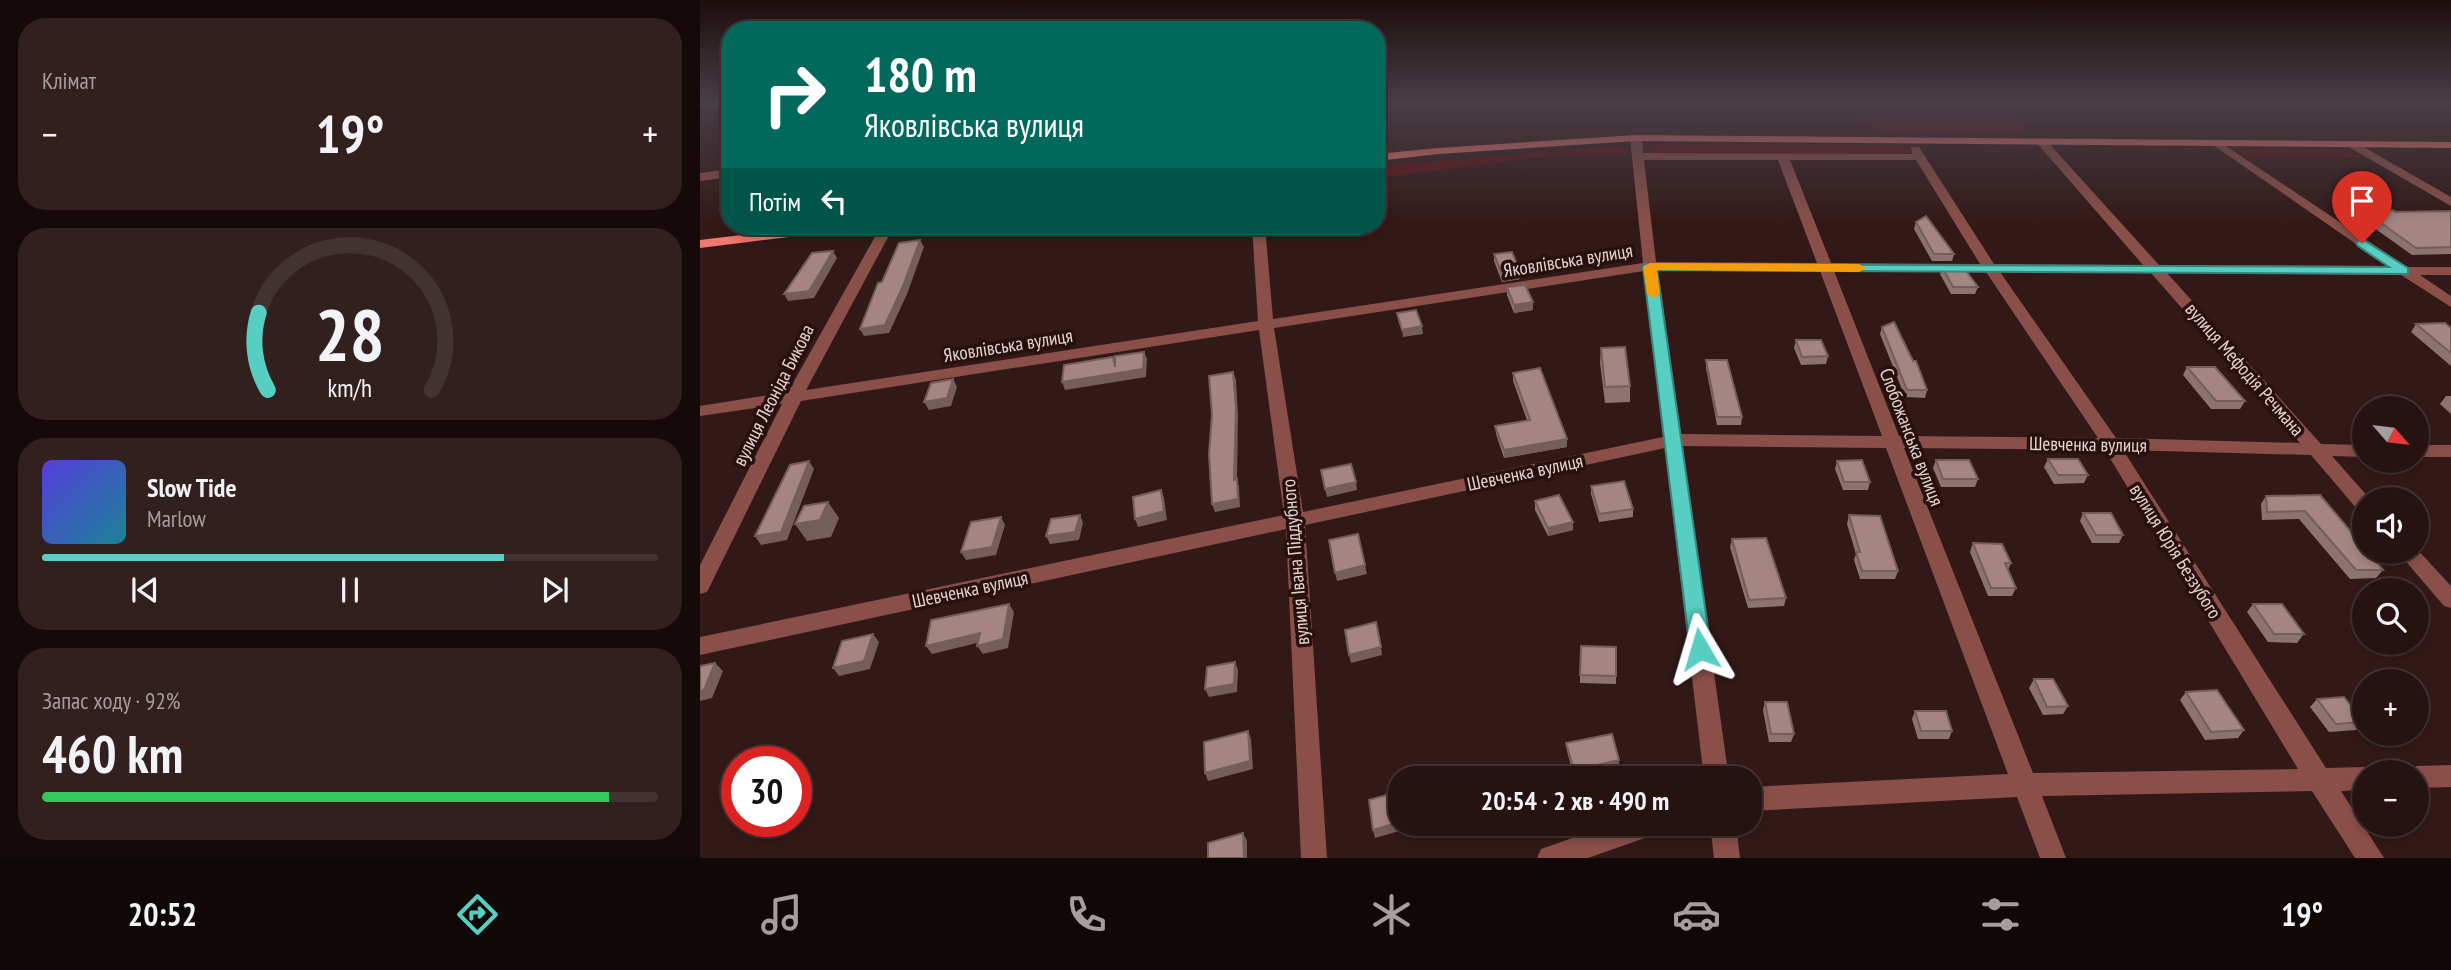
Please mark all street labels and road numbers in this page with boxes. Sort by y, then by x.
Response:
street label: Яковлівська вулиця [1502,238,1634,282]
street label: вулиця Мефодія Речмана [2180,297,2310,441]
street label: вулиця Леоніда Бикова [727,320,819,470]
street label: Яковлівська вулиця [942,323,1074,367]
street label: Слобожанська вулиця [1875,365,1949,509]
street label: Шевченка вулиця [2029,431,2147,457]
street label: Шевченка вулиця [1465,448,1585,496]
street label: вулиця Івана Піддубного [1276,478,1314,646]
street label: вулиця Юрія Беззубого [2125,479,2227,623]
street label: Шевченка вулиця [910,565,1030,613]

